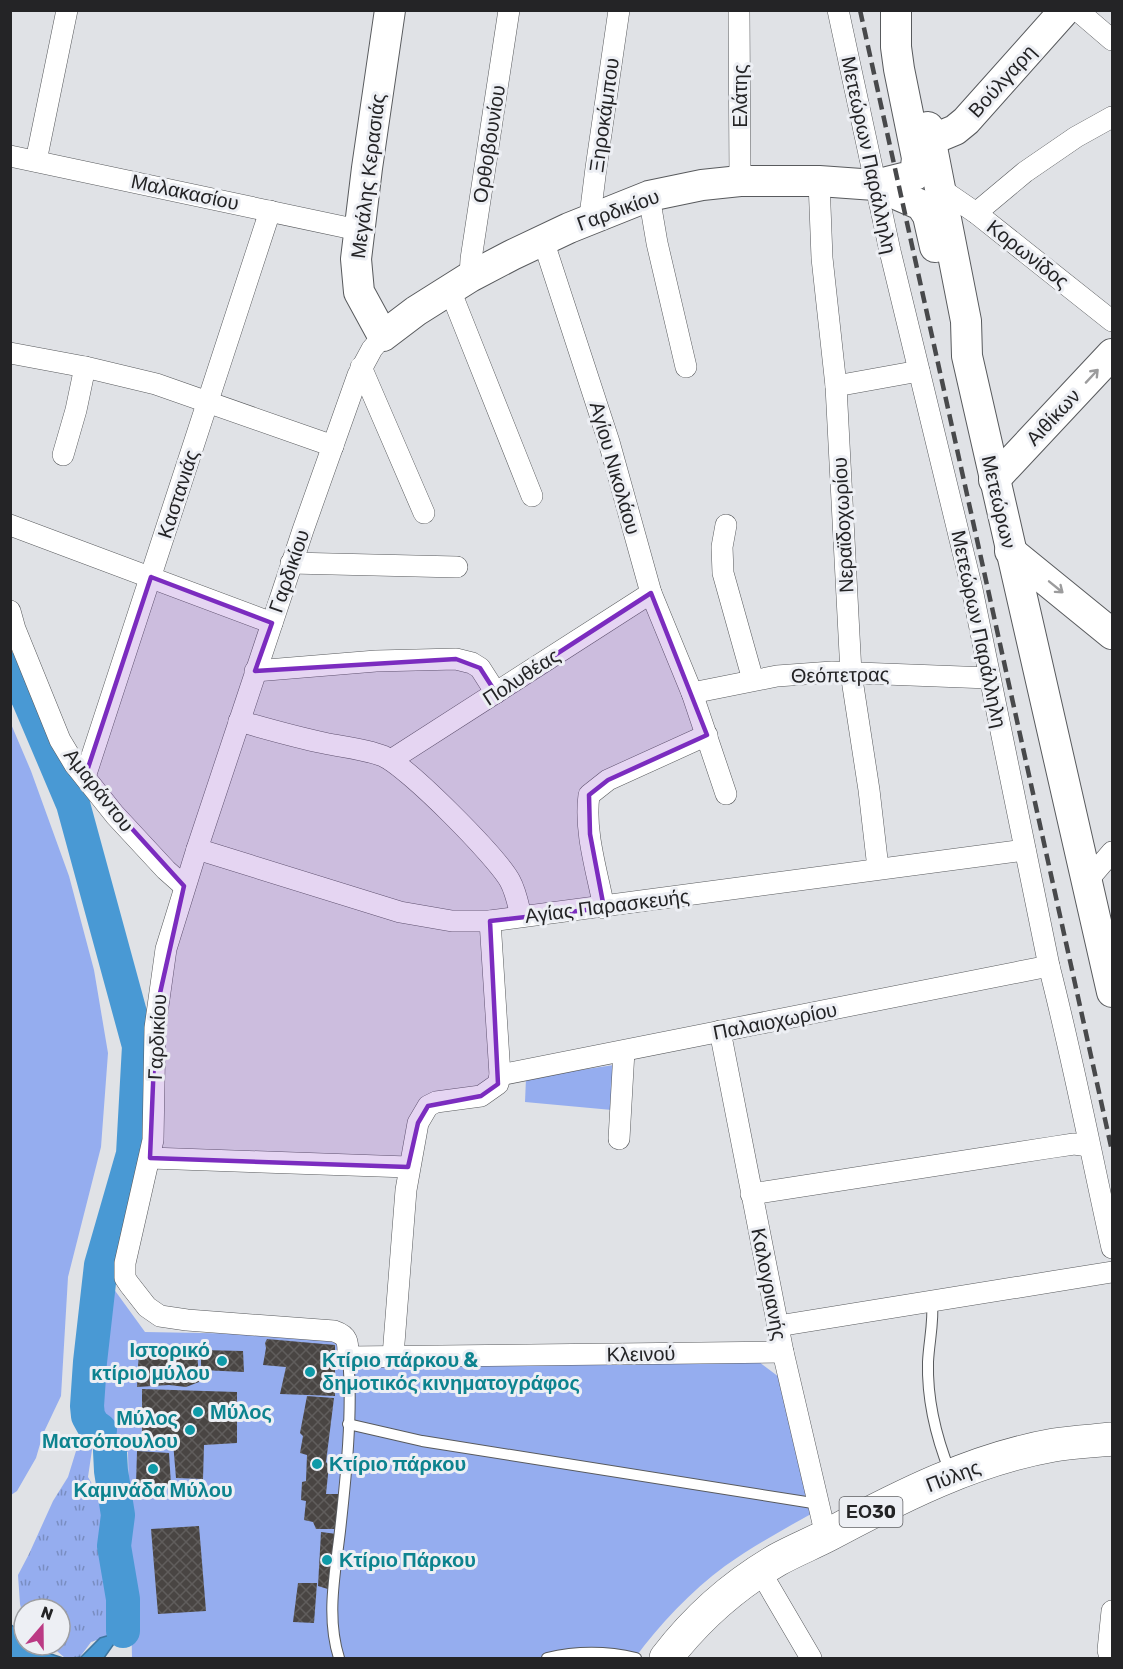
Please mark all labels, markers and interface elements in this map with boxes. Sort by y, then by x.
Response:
street label: Βούλγαρη [963,40,1041,122]
street label: Μετεώρων Παράλληλη [836,54,902,256]
street label: Ξηροκάμπου [584,56,624,174]
street label: Ελάτης [728,64,752,128]
street label: Ορθοβουνίου [468,83,510,205]
street label: Μεγάλης Κερασιάς [346,92,390,260]
street label: Μαλακασίου [129,169,241,215]
street label: Γαρδικίου [573,184,663,236]
street label: Κορωνίδος [982,215,1074,294]
one-way arrow [1084,369,1099,384]
street label: Αιθίκων [1021,384,1085,450]
street label: Αγίου Νικολάου [585,399,645,537]
street label: Καστανιάς [152,446,204,541]
street label: Μετεώρων [977,453,1021,551]
street label: Νεραϊδοχωρίου [827,457,859,593]
street label: Γαρδικίου [264,526,314,616]
street label: Μετεώρων Παράλληλη [946,528,1012,730]
one-way arrow [1048,581,1064,594]
street label: Πολυθέας [478,643,564,711]
street label: Θεόπετρας [791,662,890,688]
street label: Αμαράντου [59,744,139,836]
street label: Αγίας Παρασκευής [523,884,691,928]
street label: Γαρδικίου [143,993,171,1081]
street label: Παλαιοχωρίου [711,997,839,1045]
street label: Καλογριανής [746,1226,792,1342]
place label: Ιστορικό κτίριο μύλου [91,1338,210,1385]
street label: Κλεινού [606,1341,676,1367]
place label: Κτίριο πάρκου & δημοτικός κινηματογράφος [322,1348,580,1395]
marker: Ιστορικό κτίριο μύλου [215,1354,229,1368]
marker: Κτίριο πάρκου & δημοτικός κινηματογράφος [303,1365,317,1379]
place label: Μύλος [210,1400,272,1424]
marker: Μύλος [191,1405,205,1419]
place label: Μύλος Ματσόπουλου [42,1406,178,1453]
marker: Μύλος Ματσόπουλου [183,1423,197,1437]
place label: Κτίριο πάρκου [329,1452,466,1476]
street label: Πύλης [922,1455,984,1497]
marker: Κτίριο πάρκου [310,1457,324,1471]
marker: Καμινάδα Μύλου [146,1462,160,1476]
place label: Καμινάδα Μύλου [73,1478,233,1502]
road number: ΕΟ30 [840,1497,902,1527]
place label: Κτίριο Πάρκου [339,1548,476,1572]
marker: Κτίριο Πάρκου [320,1553,334,1567]
north arrow [12,1597,72,1657]
text: N [38,1602,56,1624]

